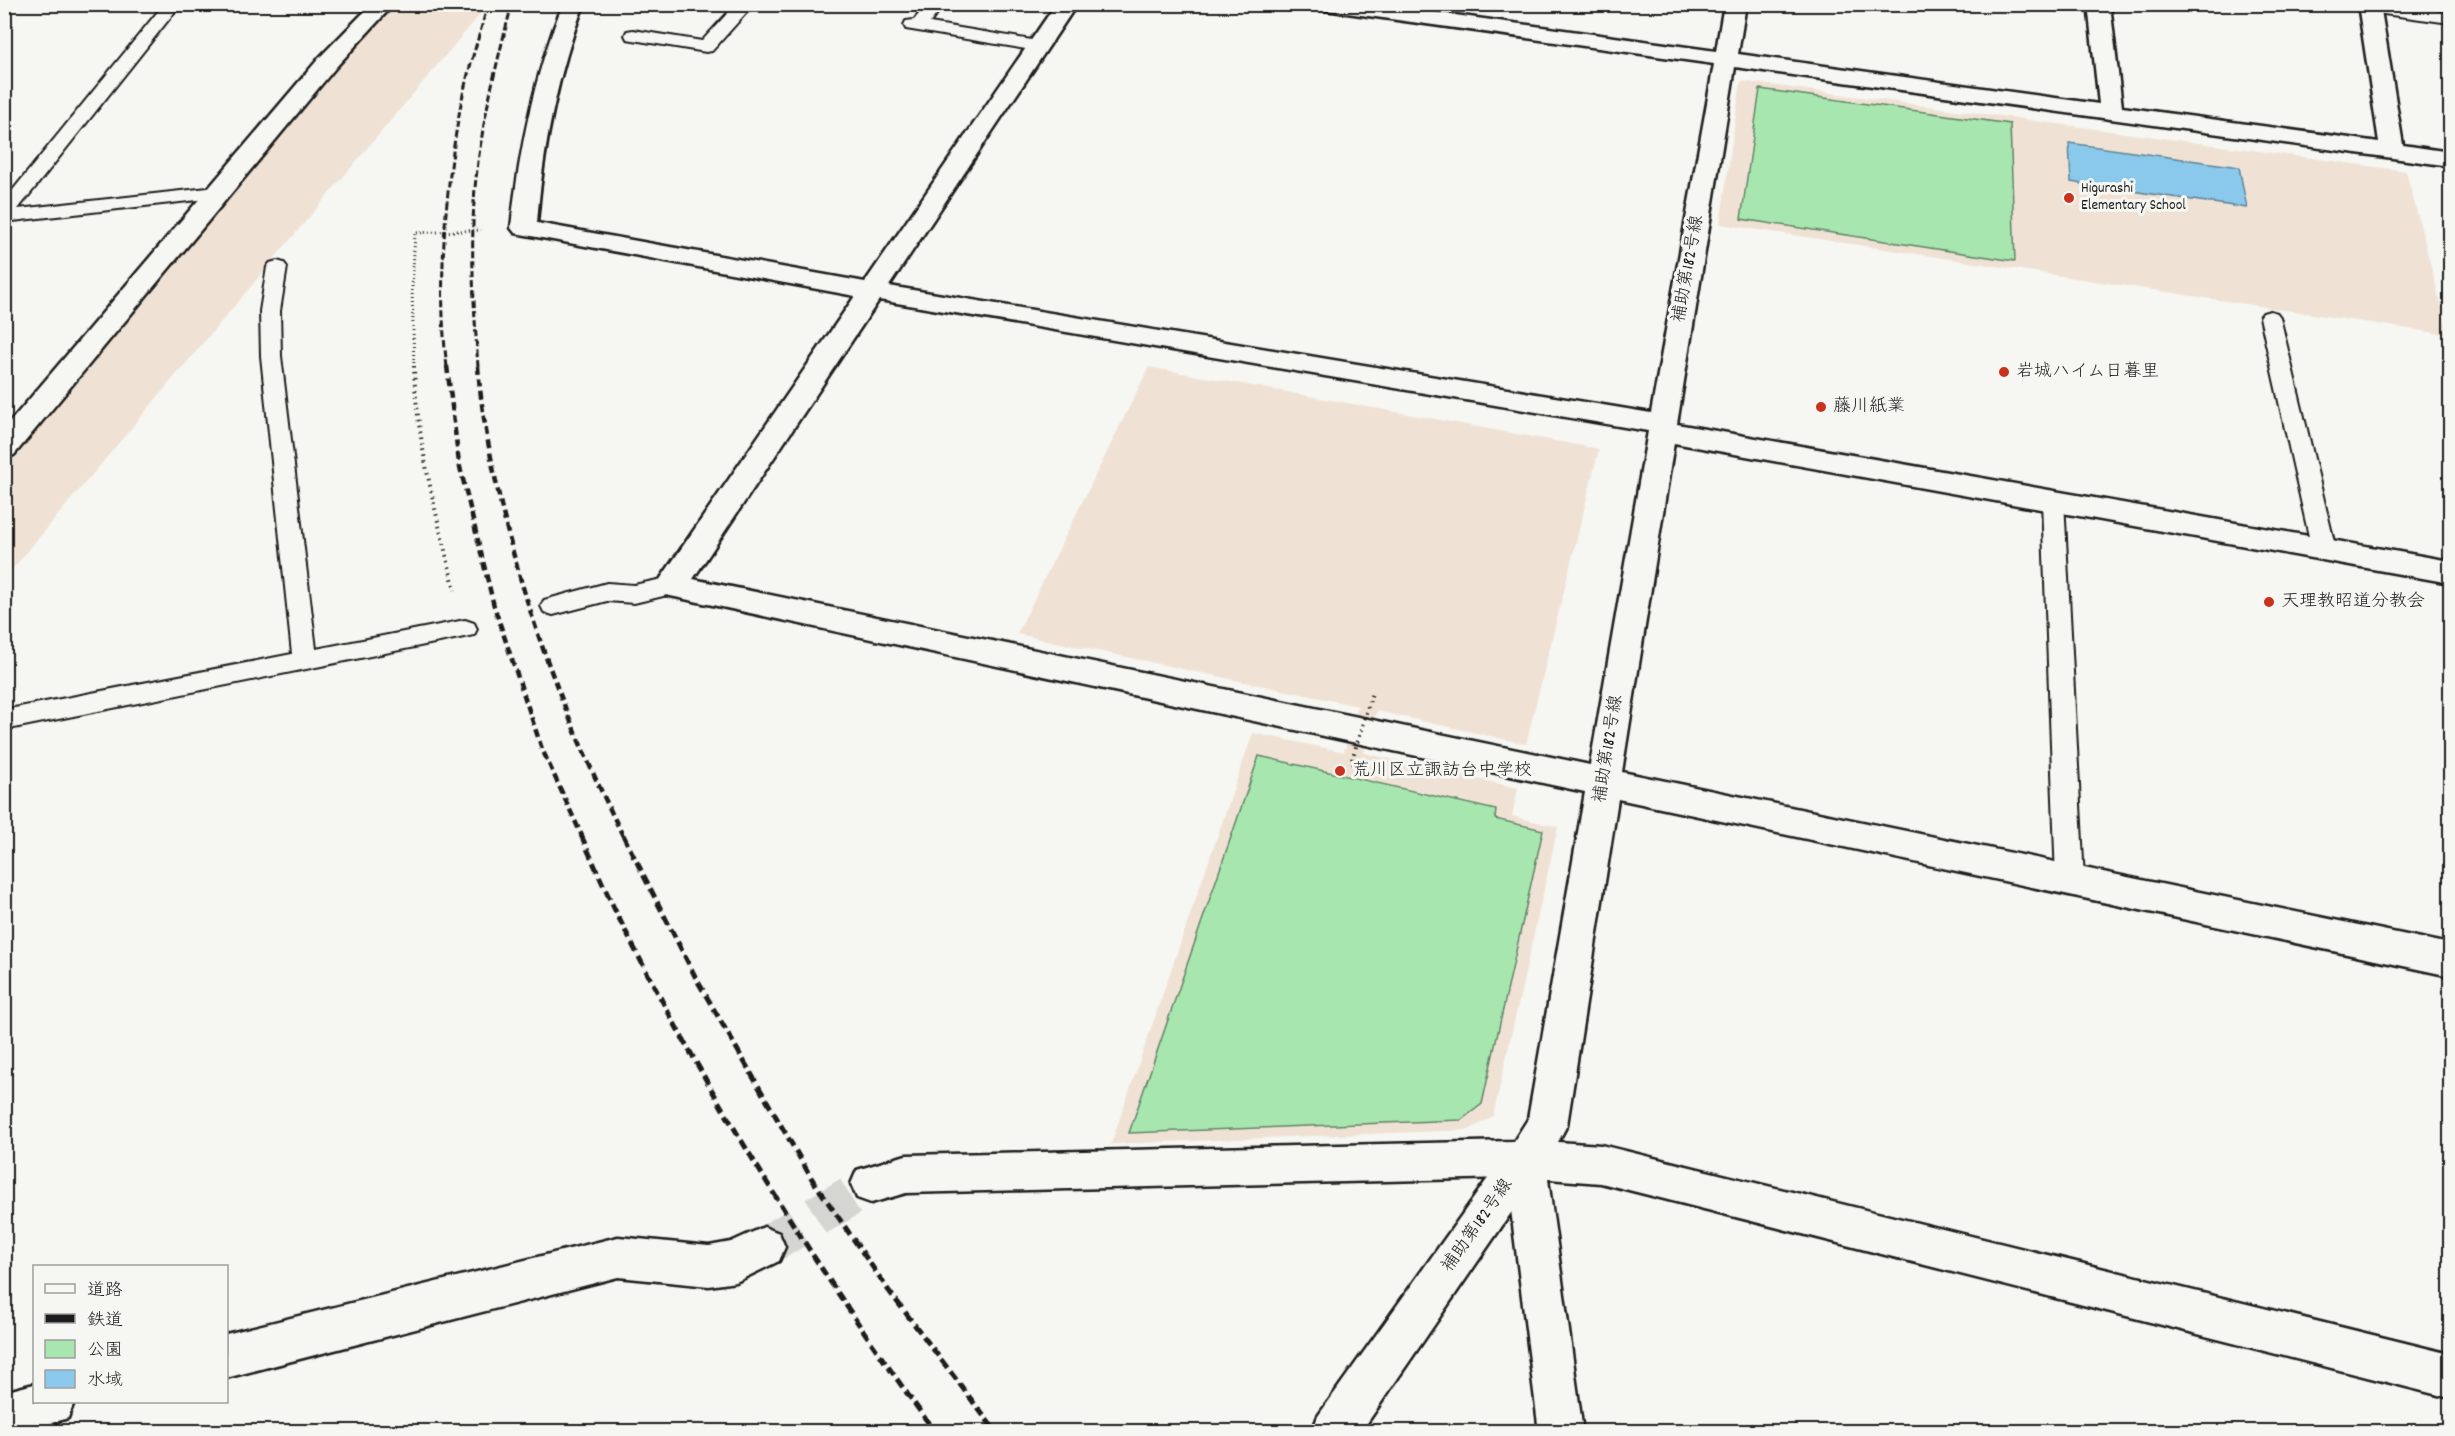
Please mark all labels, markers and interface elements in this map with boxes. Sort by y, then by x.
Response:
place label: Higurashi Elementary School [2081,178,2186,217]
marker: Higurashi Elementary School [2062,191,2076,205]
street label: 補助第182号線 [1667,213,1711,325]
place label: 岩城ハイム日暮里 [2016,360,2159,385]
marker: 岩城ハイム日暮里 [1997,365,2011,379]
place label: 藤川紙業 [1833,395,1905,420]
marker: 藤川紙業 [1814,400,1828,414]
place label: 天理教昭道分教会 [2281,590,2425,615]
marker: 天理教昭道分教会 [2262,595,2276,609]
street label: 補助第182号線 [1588,693,1630,805]
place label: 荒川区立諏訪台中学校 [1352,759,1532,784]
marker: 荒川区立諏訪台中学校 [1333,764,1347,778]
street label: 補助第182号線 [1436,1174,1520,1278]
legend [33,1265,228,1403]
text: 道路 [87,1279,123,1304]
text: 鉄道 [87,1309,123,1334]
text: 公園 [87,1339,123,1364]
text: 水域 [87,1369,123,1394]

